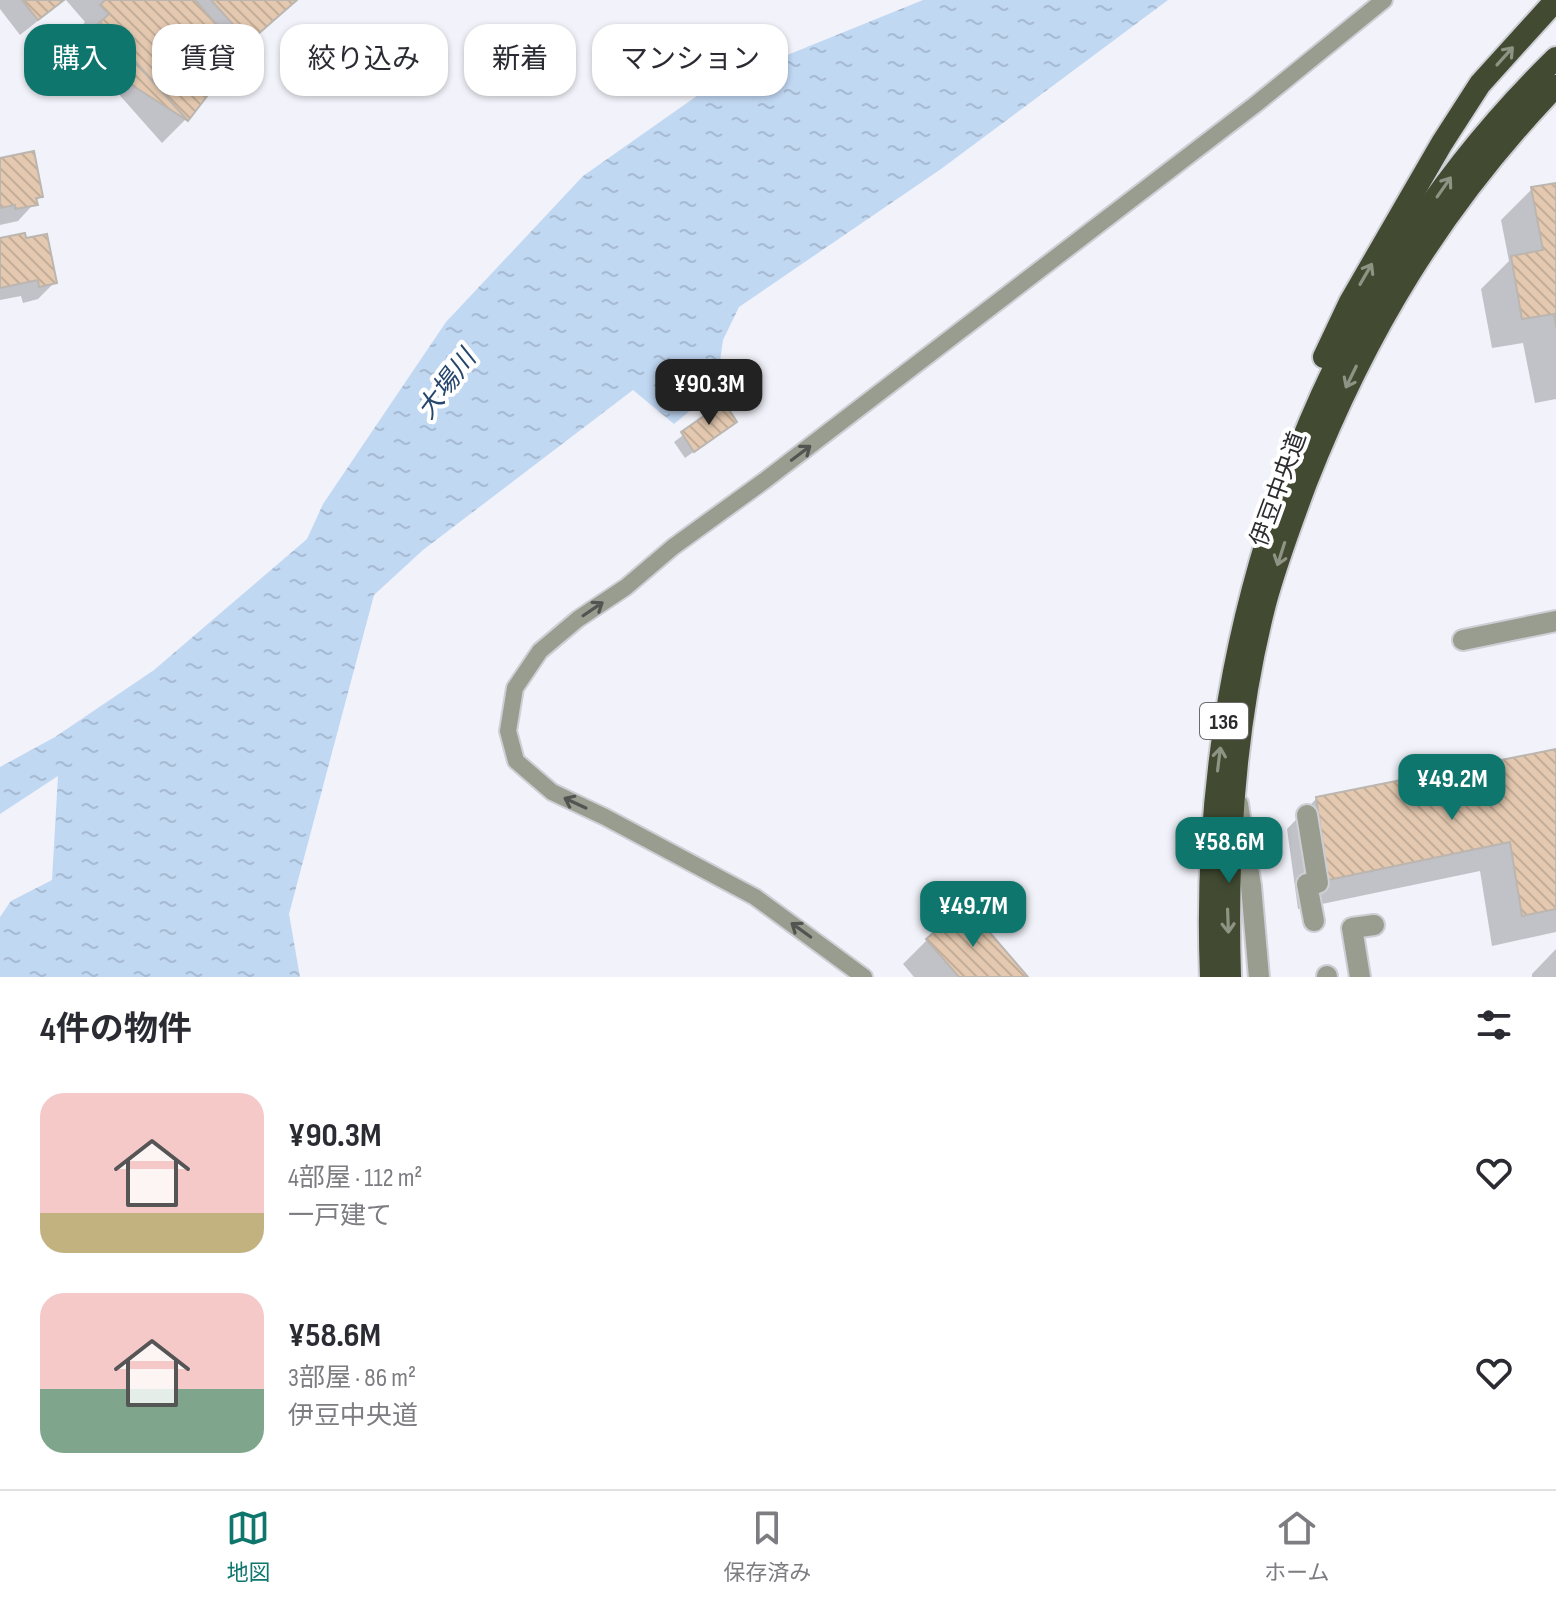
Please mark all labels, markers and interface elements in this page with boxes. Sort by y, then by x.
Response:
chip: 購入 [24,24,136,96]
chip: 賃貸 [152,24,264,96]
chip: 絞り込み [280,24,448,96]
chip: 新着 [464,24,576,96]
chip: マンション [592,24,788,96]
one-way arrow [1496,46,1514,66]
one-way arrow [1436,177,1452,199]
one-way arrow [1358,263,1374,286]
water label: 大場川 [411,342,485,425]
pin: ¥90.3M [644,359,774,427]
one-way arrow [1343,365,1358,389]
text: ¥90.3M [673,369,745,400]
street label: 伊豆中央道 [1244,428,1313,551]
one-way arrow [789,445,811,462]
one-way arrow [1273,541,1288,567]
one-way arrow [581,601,603,617]
road number: 136 [1200,703,1248,739]
one-way arrow [1212,747,1227,772]
pin: ¥49.2M [1387,754,1517,822]
text: ¥49.2M [1416,764,1488,795]
one-way arrow [563,795,587,810]
pin: ¥58.6M [1164,817,1294,885]
text: ¥58.6M [1193,827,1265,858]
pin: ¥49.7M [908,881,1038,949]
text: ¥49.7M [938,891,1008,922]
one-way arrow [1221,907,1236,934]
one-way arrow [791,922,812,939]
icon: filters [1472,1003,1516,1047]
text: 4件の物件 [40,1009,192,1050]
text: ¥90.3M [288,1115,381,1156]
icon: home [104,1125,200,1221]
icon: heart [1472,1151,1516,1195]
text: 4部屋 · 112 m² [288,1163,422,1194]
text: 一戸建て [288,1201,392,1232]
text: ¥58.6M [288,1315,381,1356]
icon: home [104,1325,200,1421]
icon: heart [1472,1351,1516,1395]
text: 3部屋 · 86 m² [288,1363,416,1394]
text: 伊豆中央道 [288,1401,418,1432]
tab: 地図 [226,1506,270,1587]
tab: 保存済み [723,1506,811,1587]
tab: ホーム [1264,1506,1330,1587]

